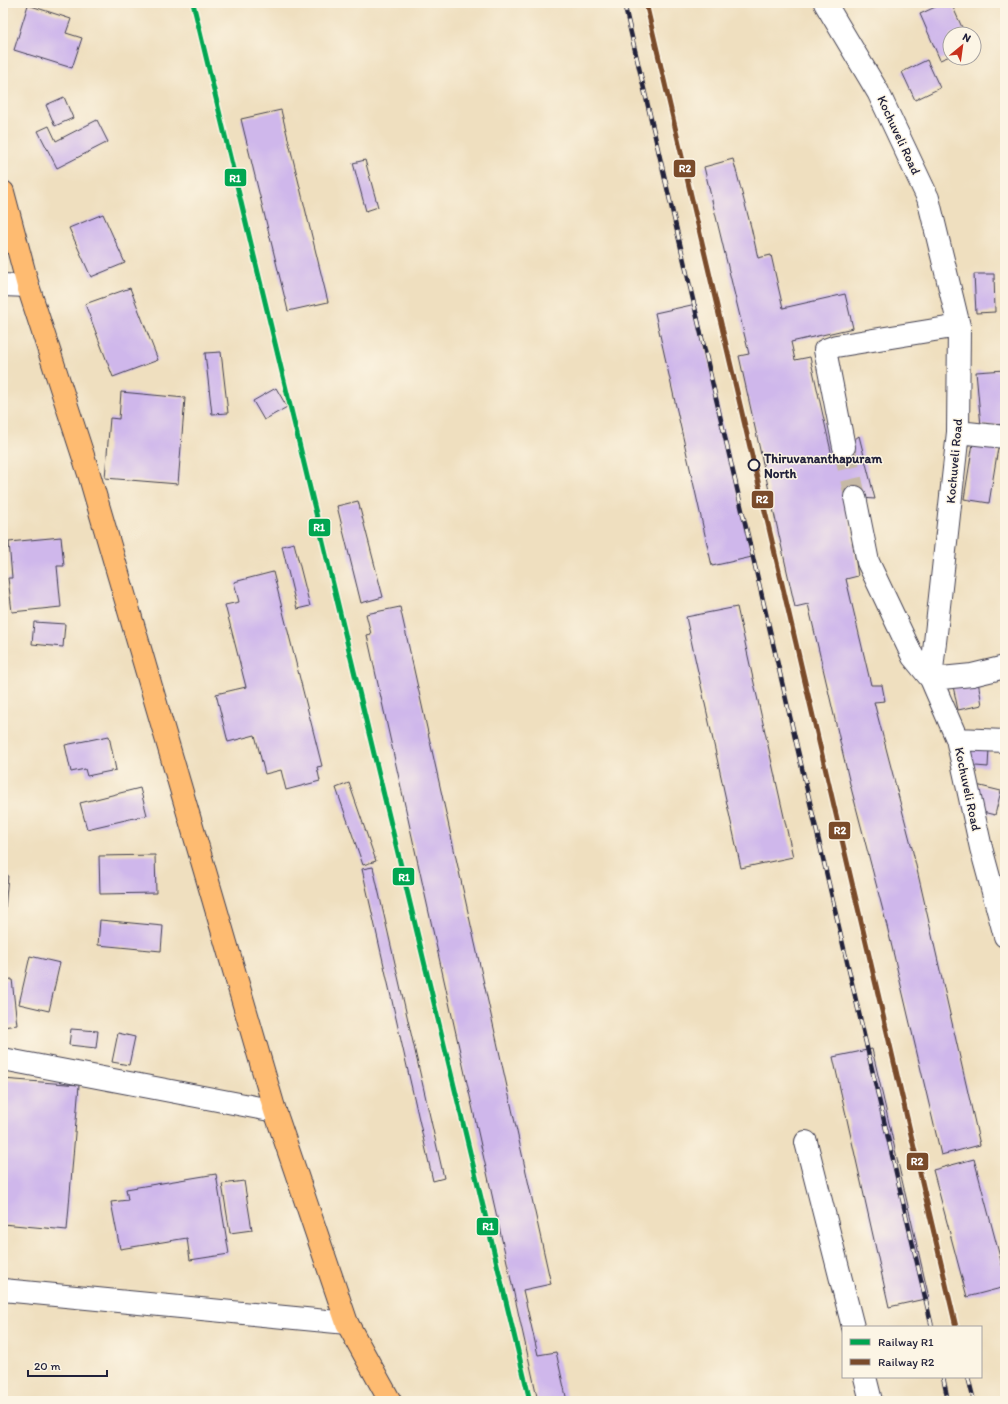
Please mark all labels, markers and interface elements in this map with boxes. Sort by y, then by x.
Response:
north arrow [942,26,982,66]
text: N [960,30,973,45]
street label: Kochuveli Road [874,93,924,177]
line badge: R2 [673,159,696,178]
text: R2 [679,162,691,175]
line badge: R1 [224,168,247,187]
text: R1 [229,172,242,185]
street label: Kochuveli Road [943,418,965,504]
place label: Thiruvananthapuram North [763,451,882,481]
marker: Thiruvananthapuram North [747,458,761,472]
line badge: R2 [751,490,774,509]
text: R2 [756,493,768,506]
line badge: R1 [308,518,331,537]
text: R1 [313,521,326,534]
street label: Kochuveli Road [952,746,984,832]
line badge: R2 [828,821,851,840]
text: R2 [834,824,846,837]
line badge: R1 [392,867,415,886]
text: R1 [398,871,411,884]
line badge: R2 [906,1152,929,1171]
text: R2 [911,1155,923,1168]
line badge: R1 [476,1217,499,1236]
text: R1 [482,1220,495,1233]
legend [842,1326,982,1378]
text: Railway R1 [878,1335,934,1349]
scale bar [28,1352,107,1378]
text: Railway R2 [878,1355,935,1369]
text: 20 m [34,1359,61,1373]

